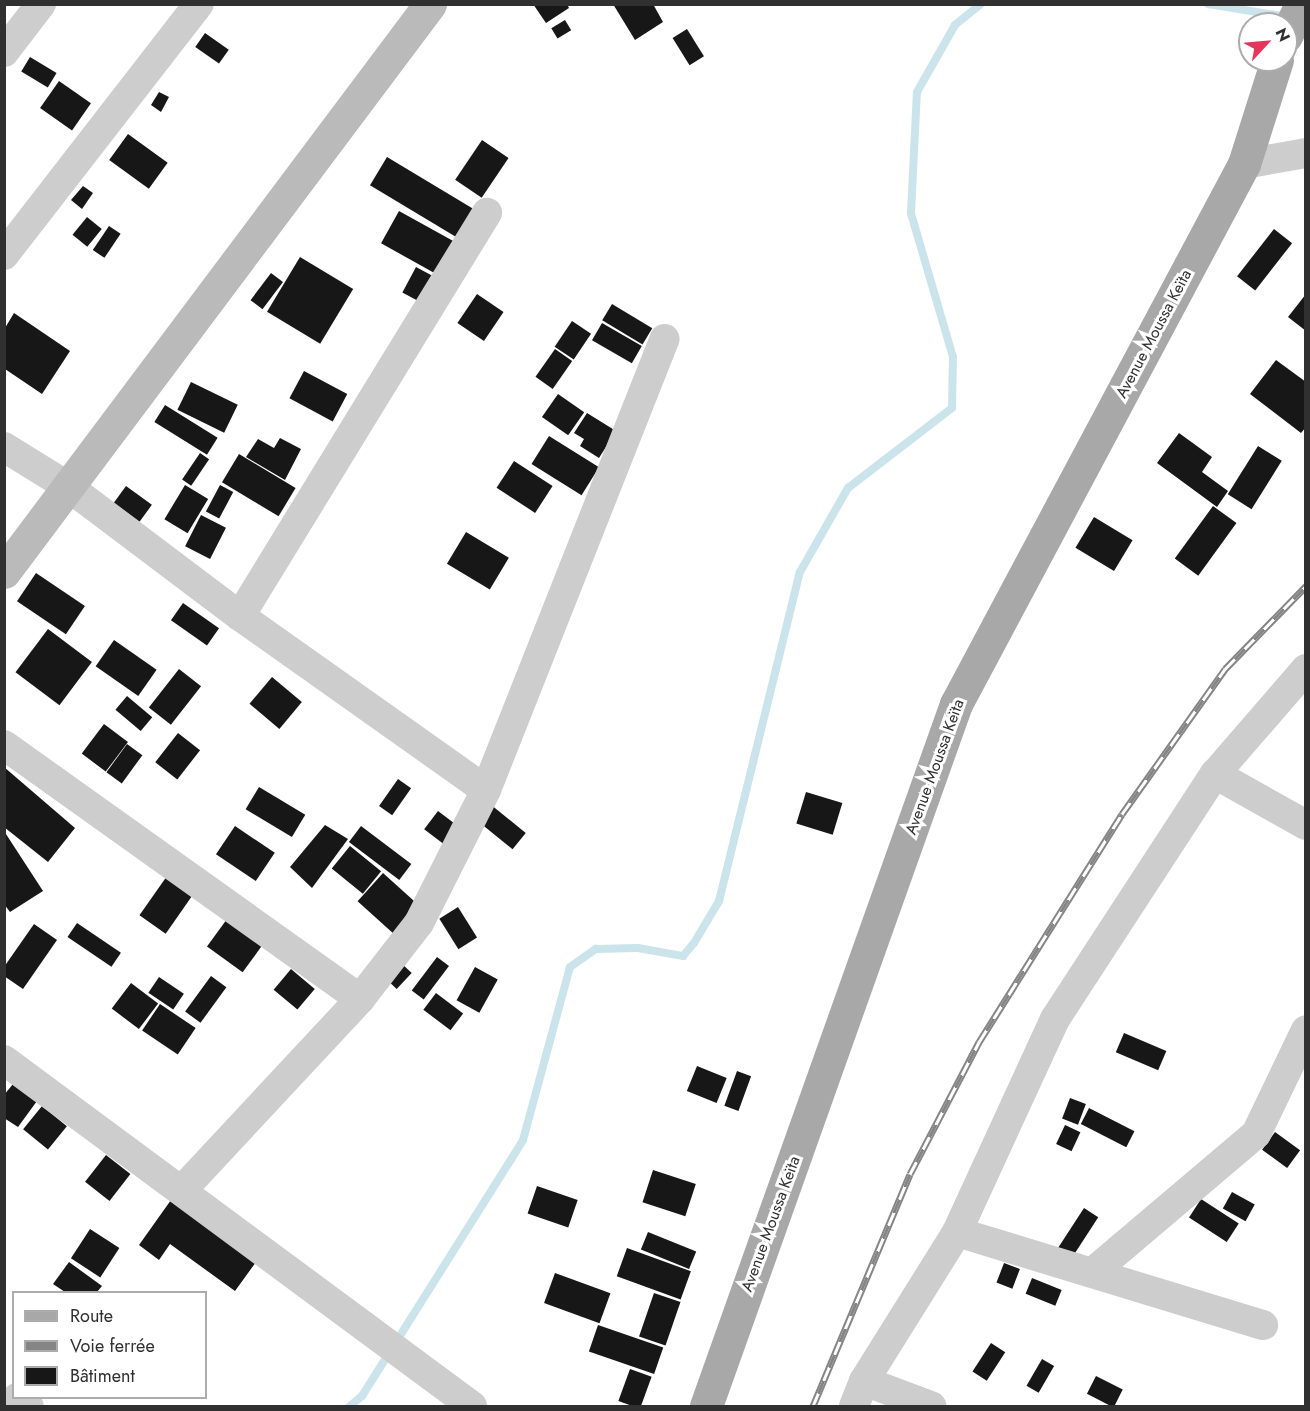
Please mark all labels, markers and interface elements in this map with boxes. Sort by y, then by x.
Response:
north arrow [1238,12,1298,72]
text: N [1270,24,1296,46]
street label: Avenue Moussa Keïta [1112,267,1196,401]
street label: Avenue Moussa Keïta [902,697,968,837]
street label: Avenue Moussa Keïta [738,1154,804,1294]
legend [12,1291,207,1399]
text: Route [70,1303,113,1329]
text: Voie ferrée [70,1333,155,1359]
text: Bâtiment [70,1363,135,1389]

